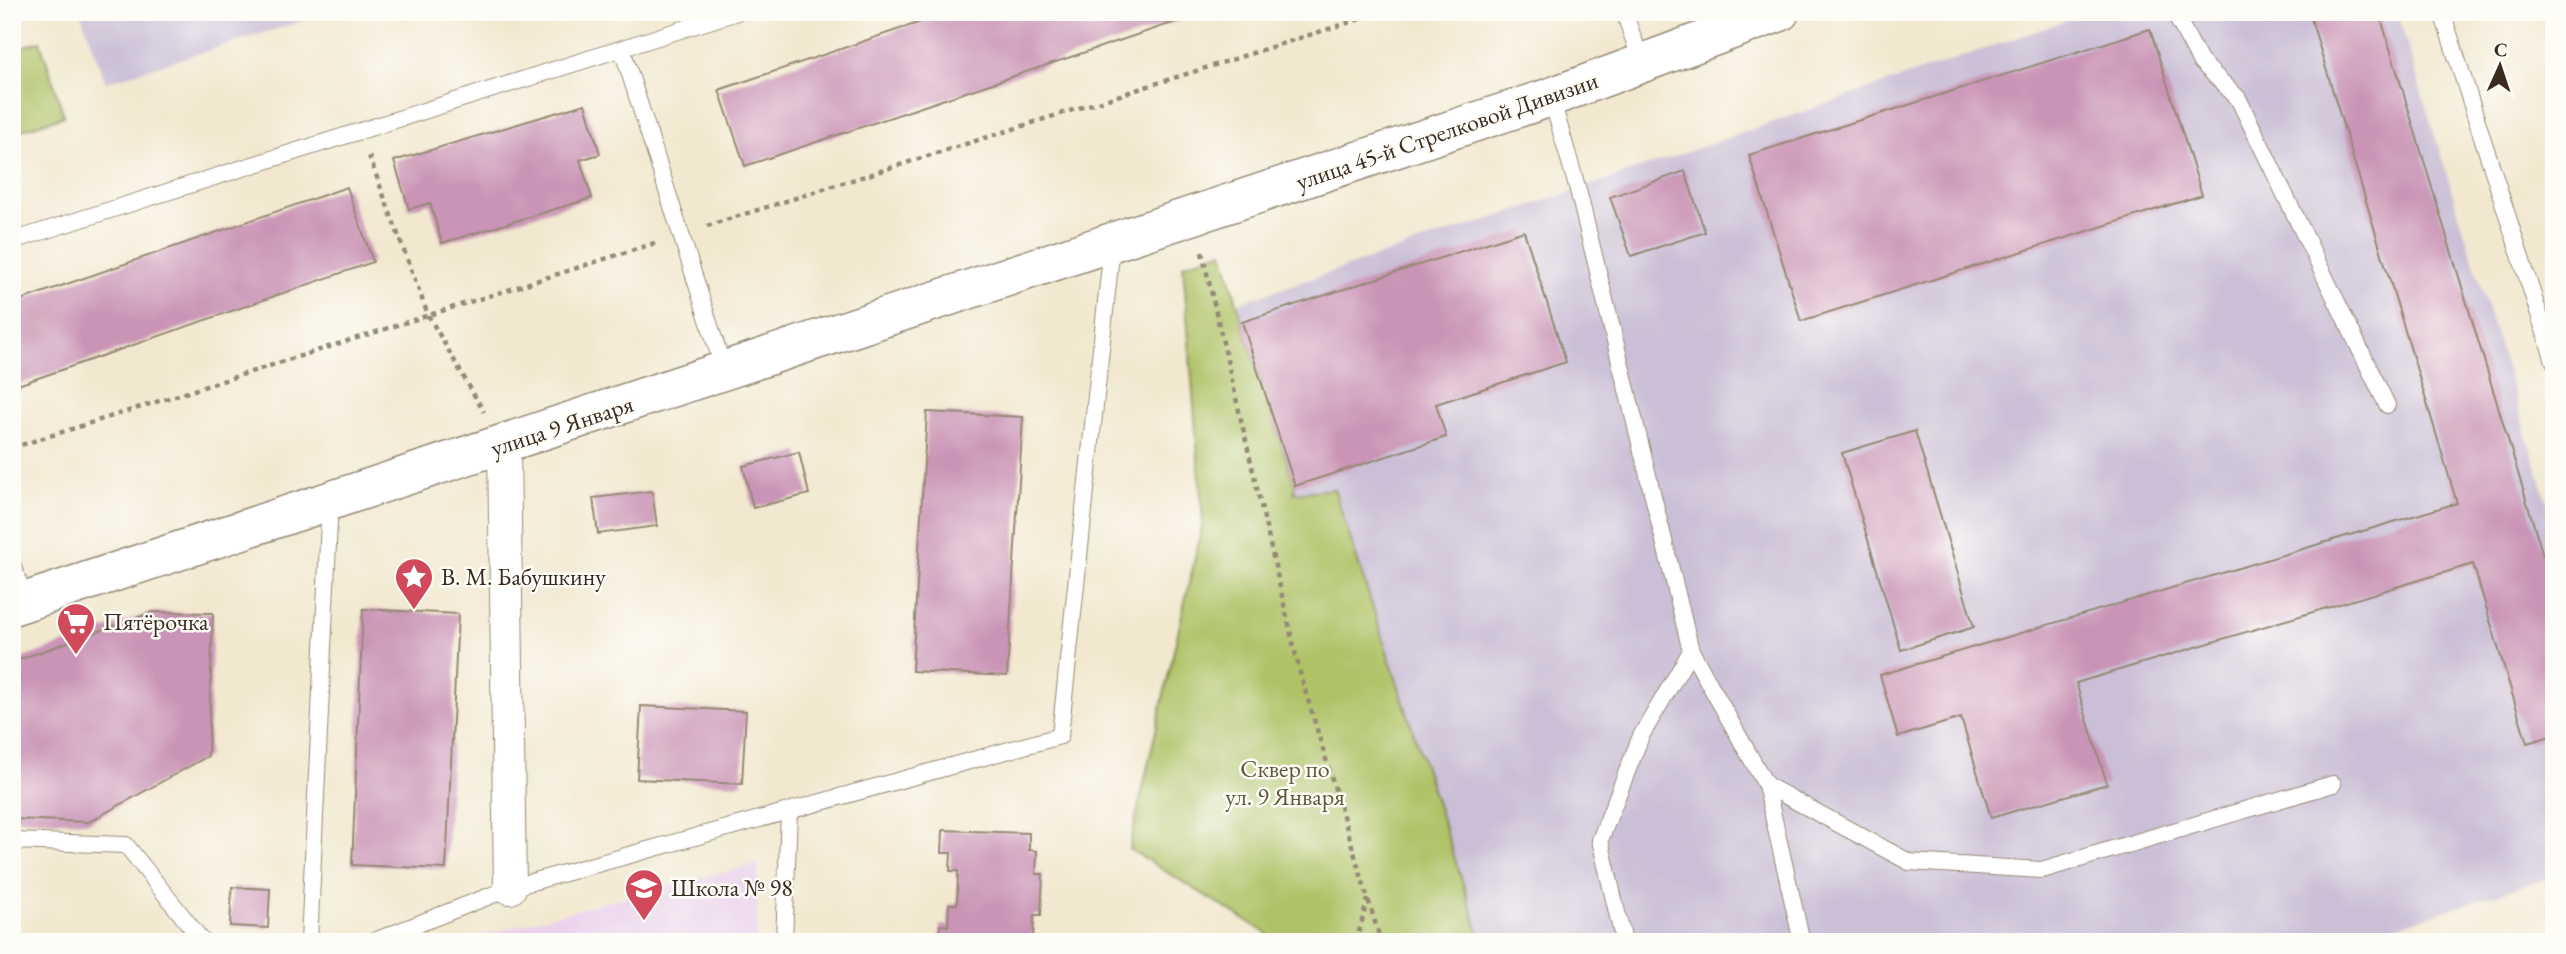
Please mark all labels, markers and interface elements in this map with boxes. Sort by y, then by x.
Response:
north arrow [2464,32,2534,102]
text: С [2493,37,2508,62]
street label: улица 45-й Стрелковой Дивизии [1292,64,1602,197]
street label: улица 9 Января [487,388,637,463]
place icon: В. М. Бабушкину [393,556,435,611]
place label: В. М. Бабушкину [441,561,606,592]
supermarket icon: Пятёрочка [55,601,97,656]
place label: Пятёрочка [103,606,209,637]
park label: Сквер по ул. 9 Января [1225,753,1345,812]
school or university icon: Школа № 98 [623,867,665,922]
place label: Школа № 98 [671,872,793,903]

